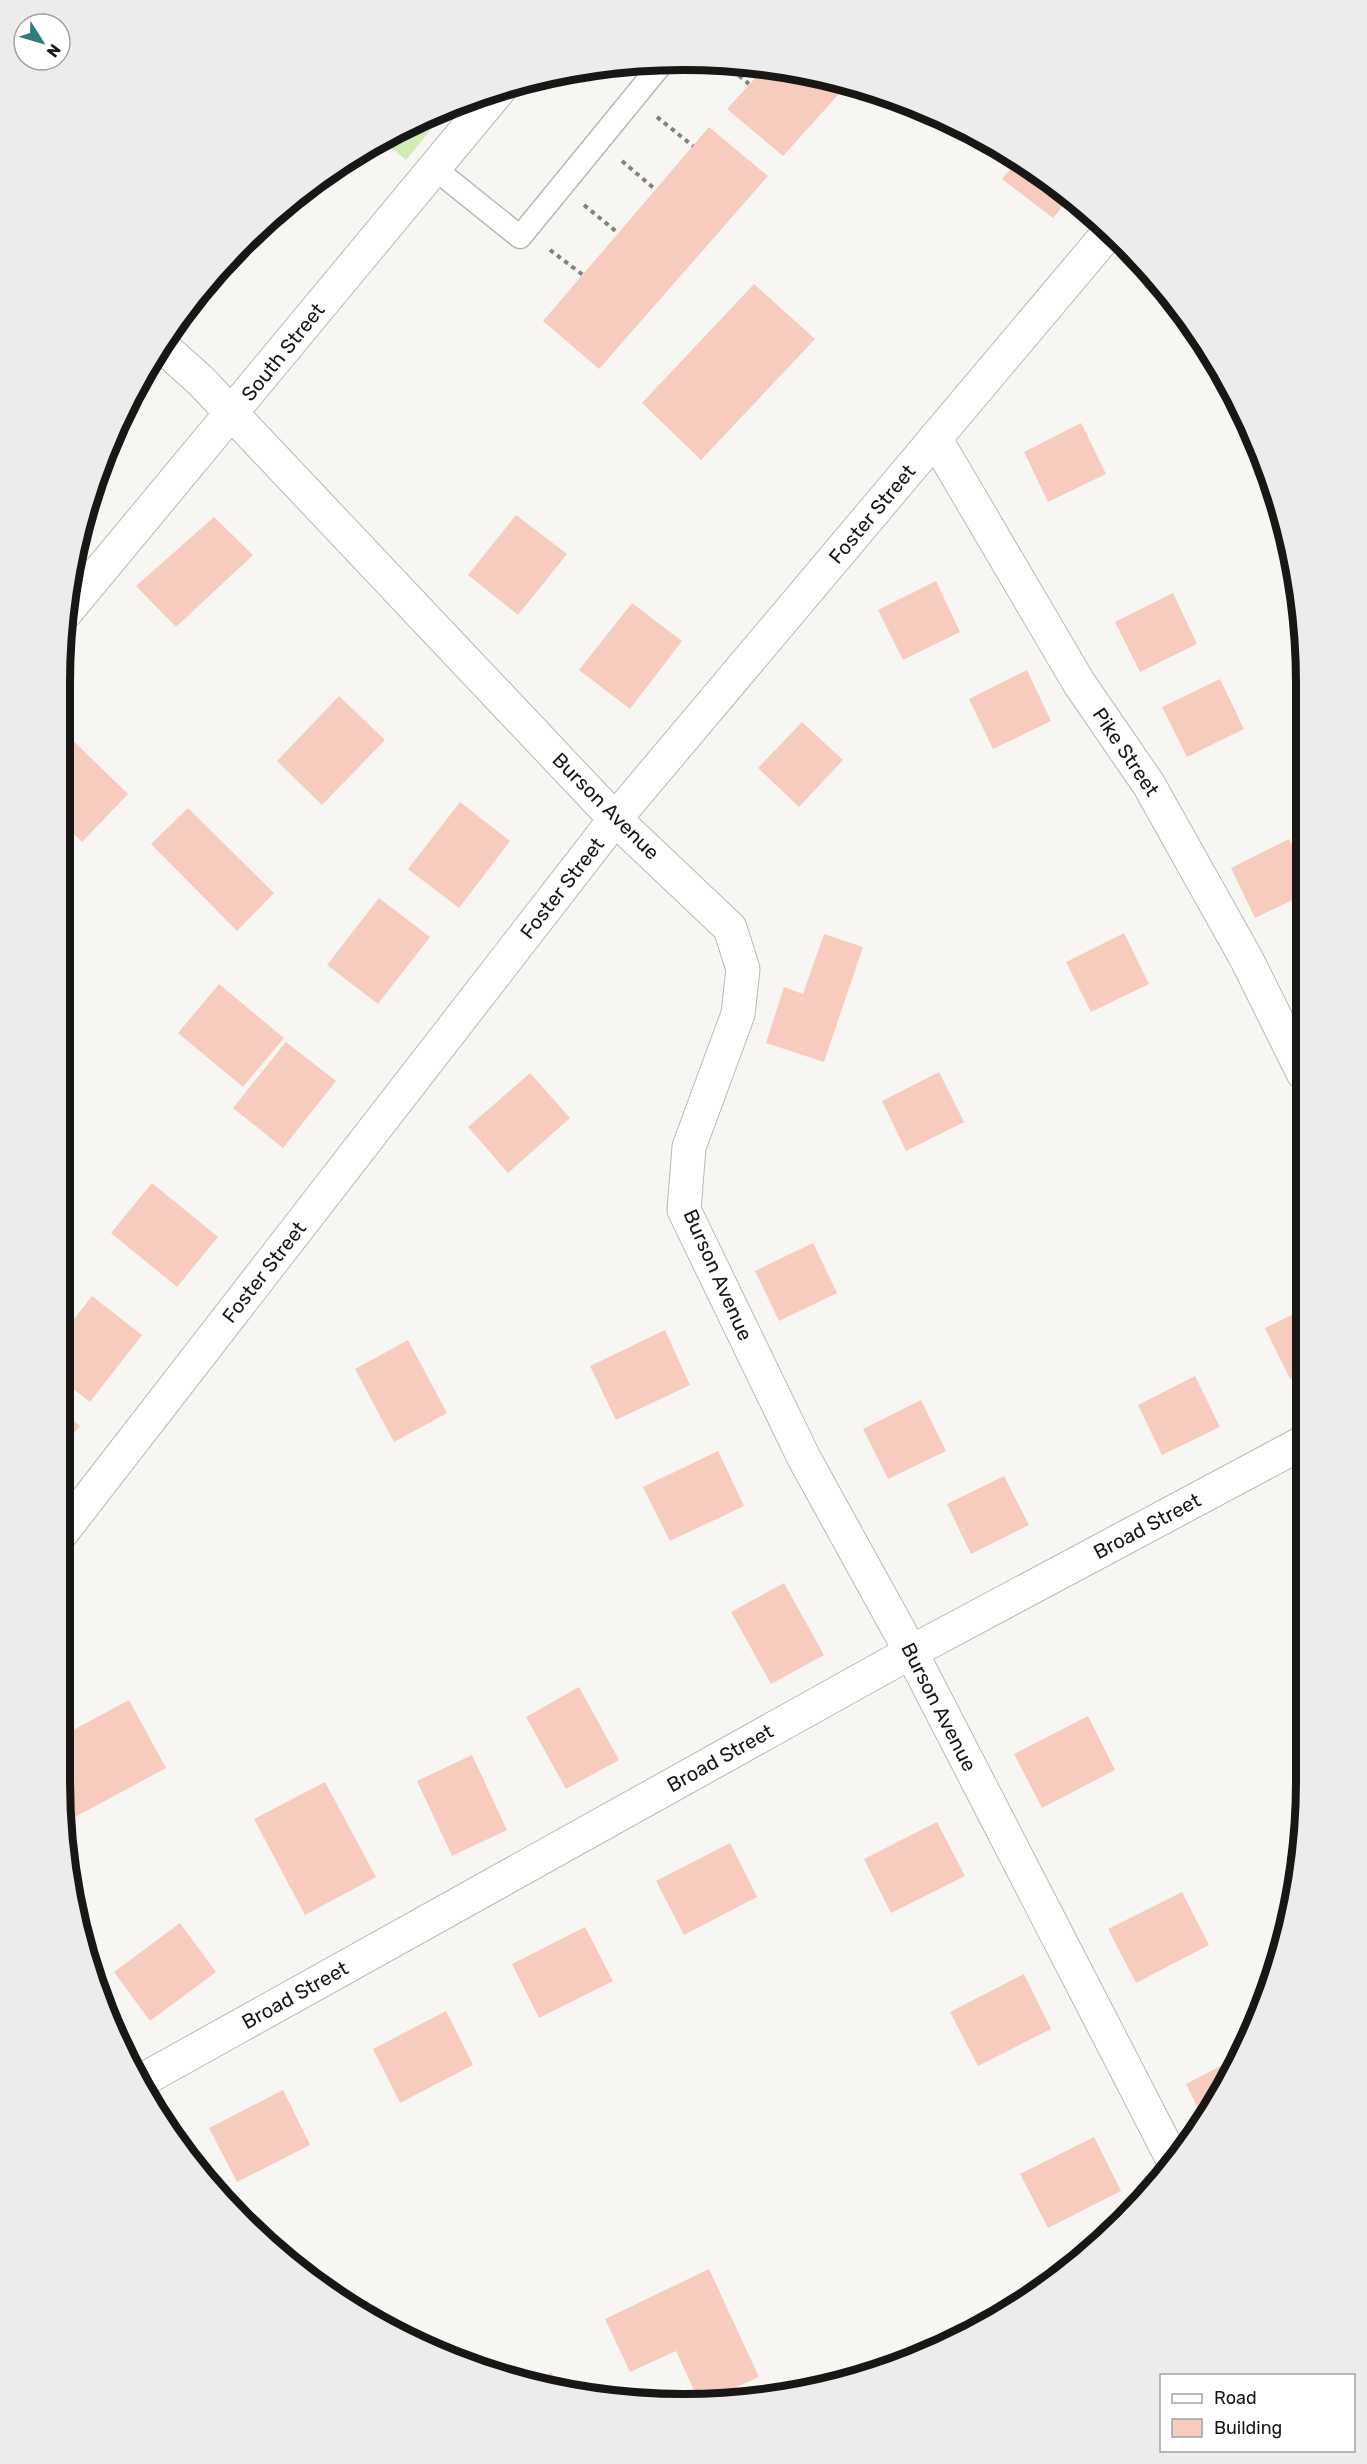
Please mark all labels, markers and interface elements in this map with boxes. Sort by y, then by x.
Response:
north arrow [12,12,72,72]
text: N [43,40,65,61]
street label: South Street [236,298,330,406]
street label: Foster Street [824,459,921,568]
street label: Pike Street [1088,703,1164,801]
street label: Burson Avenue [548,748,664,864]
street label: Foster Street [515,832,609,943]
street label: Burson Avenue [678,1206,758,1344]
street label: Foster Street [217,1216,311,1327]
street label: Broad Street [1089,1488,1205,1564]
street label: Burson Avenue [896,1639,982,1775]
street label: Broad Street [663,1719,778,1797]
street label: Broad Street [238,1956,353,2034]
legend [1160,2374,1355,2452]
text: Road [1214,2387,1257,2409]
text: Building [1214,2417,1282,2439]

